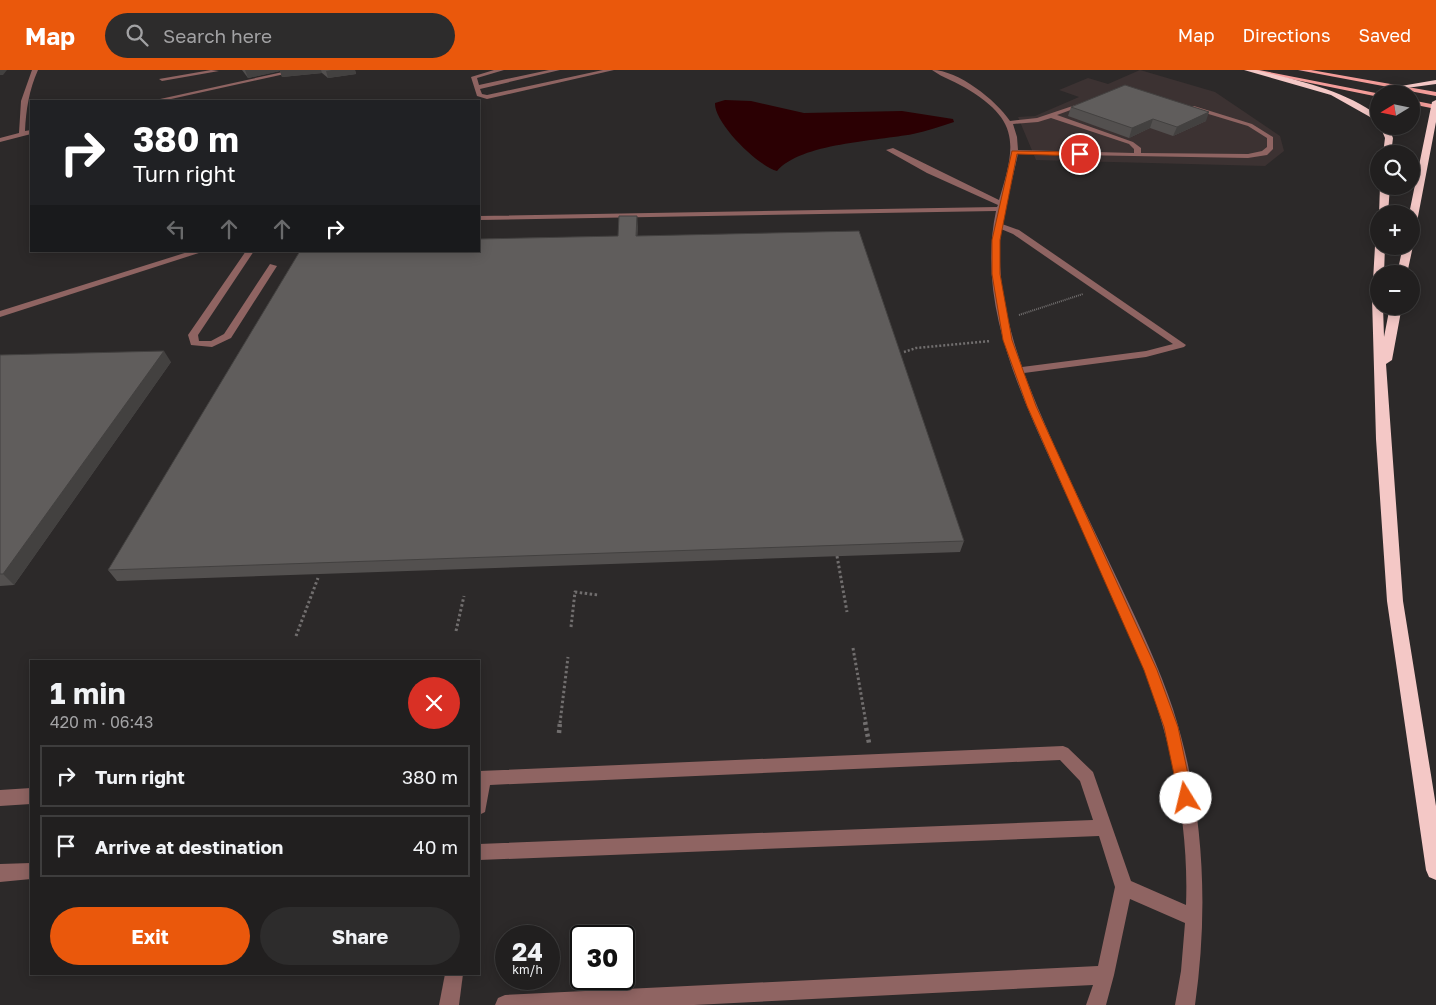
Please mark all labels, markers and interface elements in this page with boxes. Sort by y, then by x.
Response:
search box [105,13,455,58]
text: Map [25,21,75,50]
icon: search [123,21,151,49]
text: Search here [163,24,272,47]
text: Map [1178,24,1214,46]
text: Directions [1242,24,1330,46]
text: Saved [1358,24,1411,46]
north arrow [1370,85,1420,135]
map controls [1370,85,1420,315]
text: 380 m [133,118,239,160]
icon: right [50,120,115,185]
pin [1059,133,1101,175]
icon: arrive [1066,140,1094,168]
button: search [1370,145,1420,195]
text: Turn right [133,160,236,187]
button: + [1370,205,1420,255]
icon: left [162,215,190,243]
icon: ahead [215,215,243,243]
icon: ahead [268,215,296,243]
icon: right [321,215,349,243]
button: − [1370,265,1420,315]
text: 1 min [50,675,126,711]
button: close [408,677,460,729]
text: 420 m · 06:43 [50,712,153,732]
icon: right [52,762,80,790]
text: Turn right [95,765,185,788]
text: 380 m [402,765,458,788]
position arrow [1159,771,1211,823]
icon: arrive [52,832,80,860]
text: Arrive at destination [95,835,283,858]
text: 40 m [413,835,458,858]
button: Exit [50,907,250,965]
button: Share [260,907,460,965]
speed limit sign: 30 [570,925,635,990]
text: 24 [512,936,543,967]
text: km/h [512,962,543,977]

